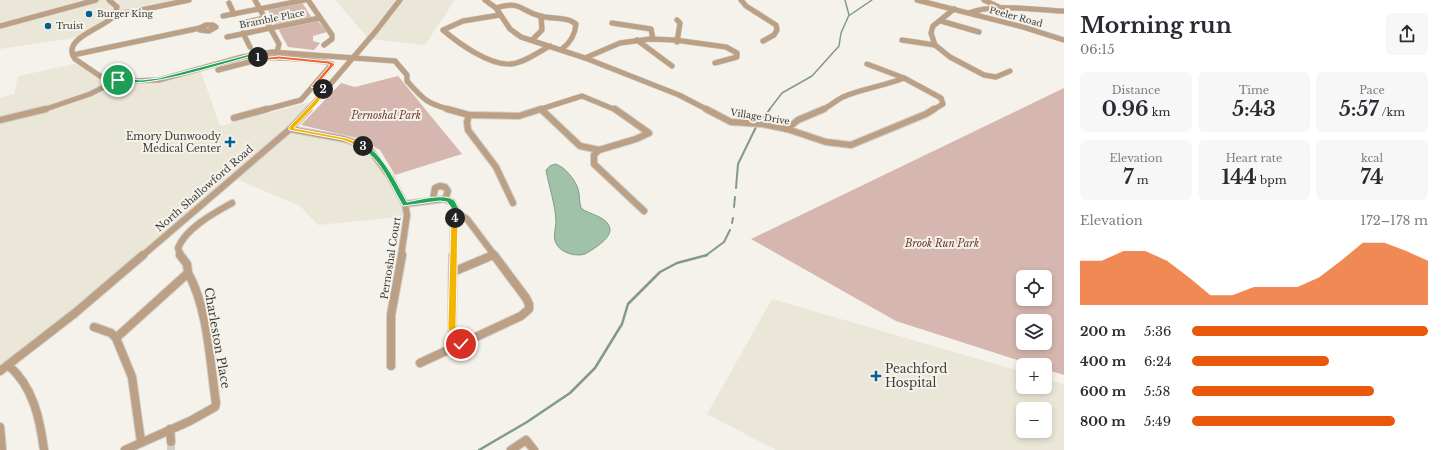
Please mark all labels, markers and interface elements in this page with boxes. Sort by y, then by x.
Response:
street label: Peeler Road [988,4,1044,29]
street label: Bramble Place [238,7,306,30]
place label: Burger King [97,8,154,19]
marker: Burger King [84,9,94,19]
text: Morning run [1080,12,1232,39]
button: share [1386,13,1428,55]
place label: Truist [56,20,84,31]
marker: Truist [43,21,53,31]
text: 06:15 [1080,41,1115,58]
pin: 1 [248,47,268,67]
text: 1 [256,50,260,64]
pin [101,63,135,97]
icon: arrive [107,69,129,91]
pin: 2 [313,79,333,99]
text: 2 [319,82,327,96]
text: Distance [1112,83,1160,97]
text: Time [1239,83,1269,97]
text: Pace [1359,83,1385,97]
text: 0.96 [1102,97,1149,121]
text: 5:43 [1232,97,1276,121]
text: 5:57 [1339,97,1379,121]
text: km [1149,105,1170,119]
text: /km [1379,105,1405,119]
street label: Village Drive [729,106,790,127]
park label: Pernoshal Park [350,109,421,122]
place label: Emory Dunwoody Medical Center [126,130,222,155]
marker: Emory Dunwoody Medical Center [224,136,236,148]
pin: 3 [353,136,373,156]
text: 3 [359,139,367,153]
street label: North Shallowford Road [153,142,256,234]
text: Elevation [1109,151,1163,165]
text: Heart rate [1226,151,1282,165]
text: kcal [1361,151,1383,165]
text: 7 [1123,165,1134,189]
text: 144 [1222,165,1257,189]
text: 74 [1360,165,1384,189]
text: m [1134,173,1149,187]
text: bpm [1257,173,1286,187]
pin: 4 [445,208,465,228]
text: 4 [451,211,459,225]
text: Elevation [1080,212,1143,229]
text: 172–178 m [1360,212,1428,229]
street label: Pernoshal Court [378,216,403,300]
park label: Brook Run Park [904,237,979,250]
map controls [1016,270,1052,438]
button: locate [1016,270,1052,306]
street label: Charleston Place [201,286,234,390]
button: layers [1016,314,1052,350]
text: 200 m [1080,323,1126,340]
text: 5:36 [1144,323,1171,340]
pin [444,327,478,361]
icon: check [450,333,472,355]
text: 400 m [1080,353,1126,370]
text: 6:24 [1144,353,1172,370]
button: + [1016,358,1052,394]
place label: Peachford Hospital [885,361,947,390]
marker: Peachford Hospital [870,370,882,382]
text: 600 m [1080,383,1126,400]
text: 5:58 [1144,383,1170,400]
button: − [1016,402,1052,438]
text: 800 m [1080,413,1126,430]
text: 5:49 [1144,413,1171,430]

